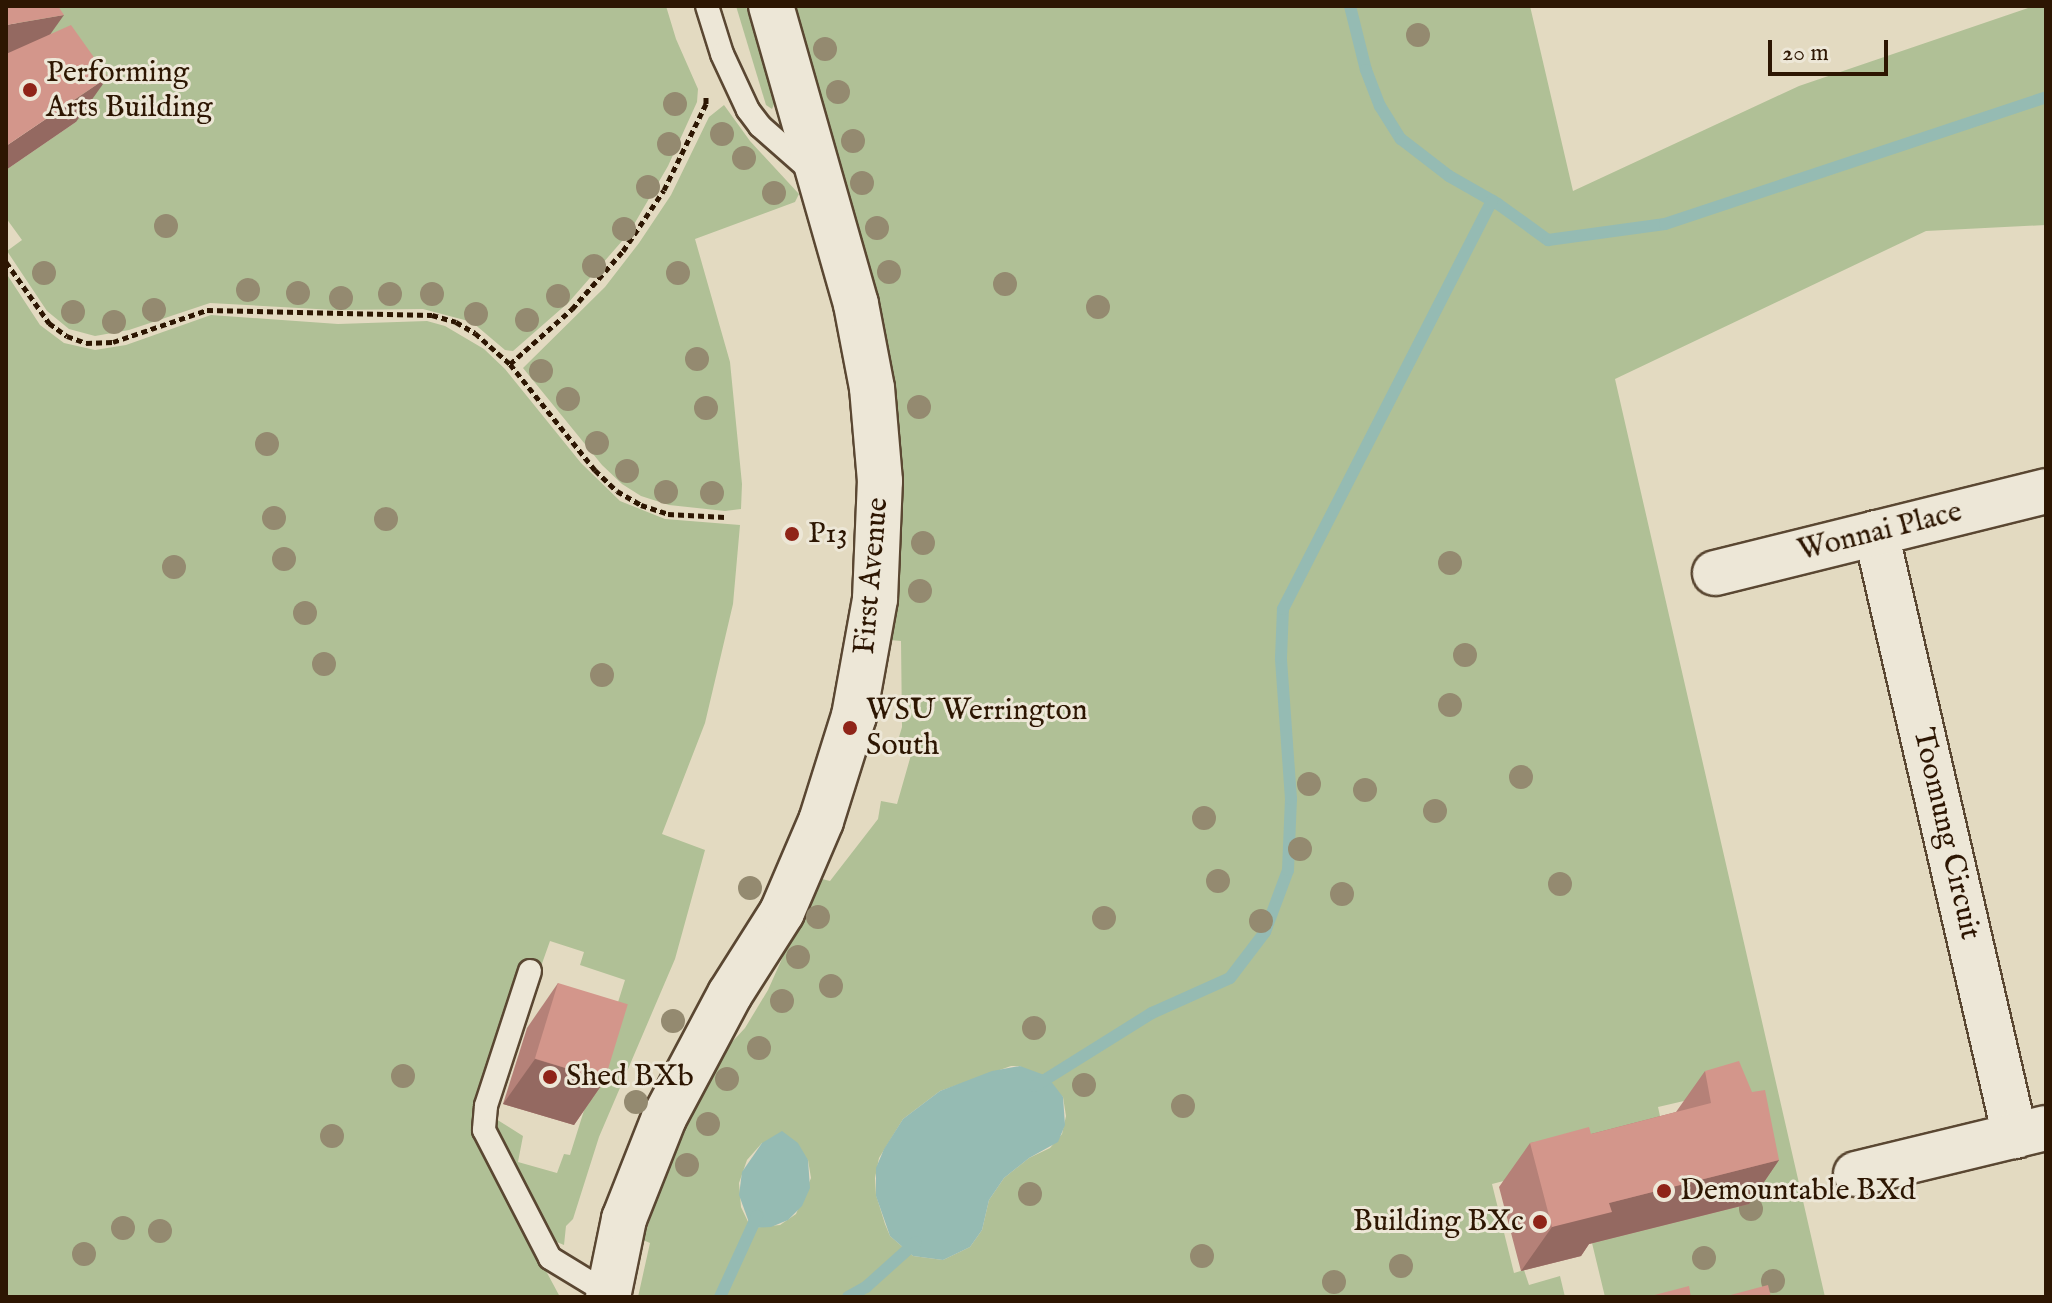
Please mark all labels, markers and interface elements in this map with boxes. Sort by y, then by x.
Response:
scale bar [1772,24,1892,74]
text: 20 m [1782,38,1829,69]
place label: Performing Arts Building [46,55,212,126]
marker: Performing Arts Building [21,81,39,99]
street label: Wonnai Place [1794,494,1966,570]
street label: First Avenue [847,496,897,656]
place label: P13 [808,516,848,552]
marker: P13 [783,525,801,543]
place label: WSU Werrington South [866,693,1087,764]
marker: WSU Werrington South [841,719,859,737]
street label: Toomung Circuit [1904,725,1988,943]
place label: Shed BXb [566,1059,694,1095]
marker: Shed BXb [541,1068,559,1086]
place label: Demountable BXd [1680,1173,1916,1209]
marker: Demountable BXd [1655,1182,1673,1200]
place label: Building BXc [1353,1204,1524,1240]
marker: Building BXc [1531,1213,1549,1231]

